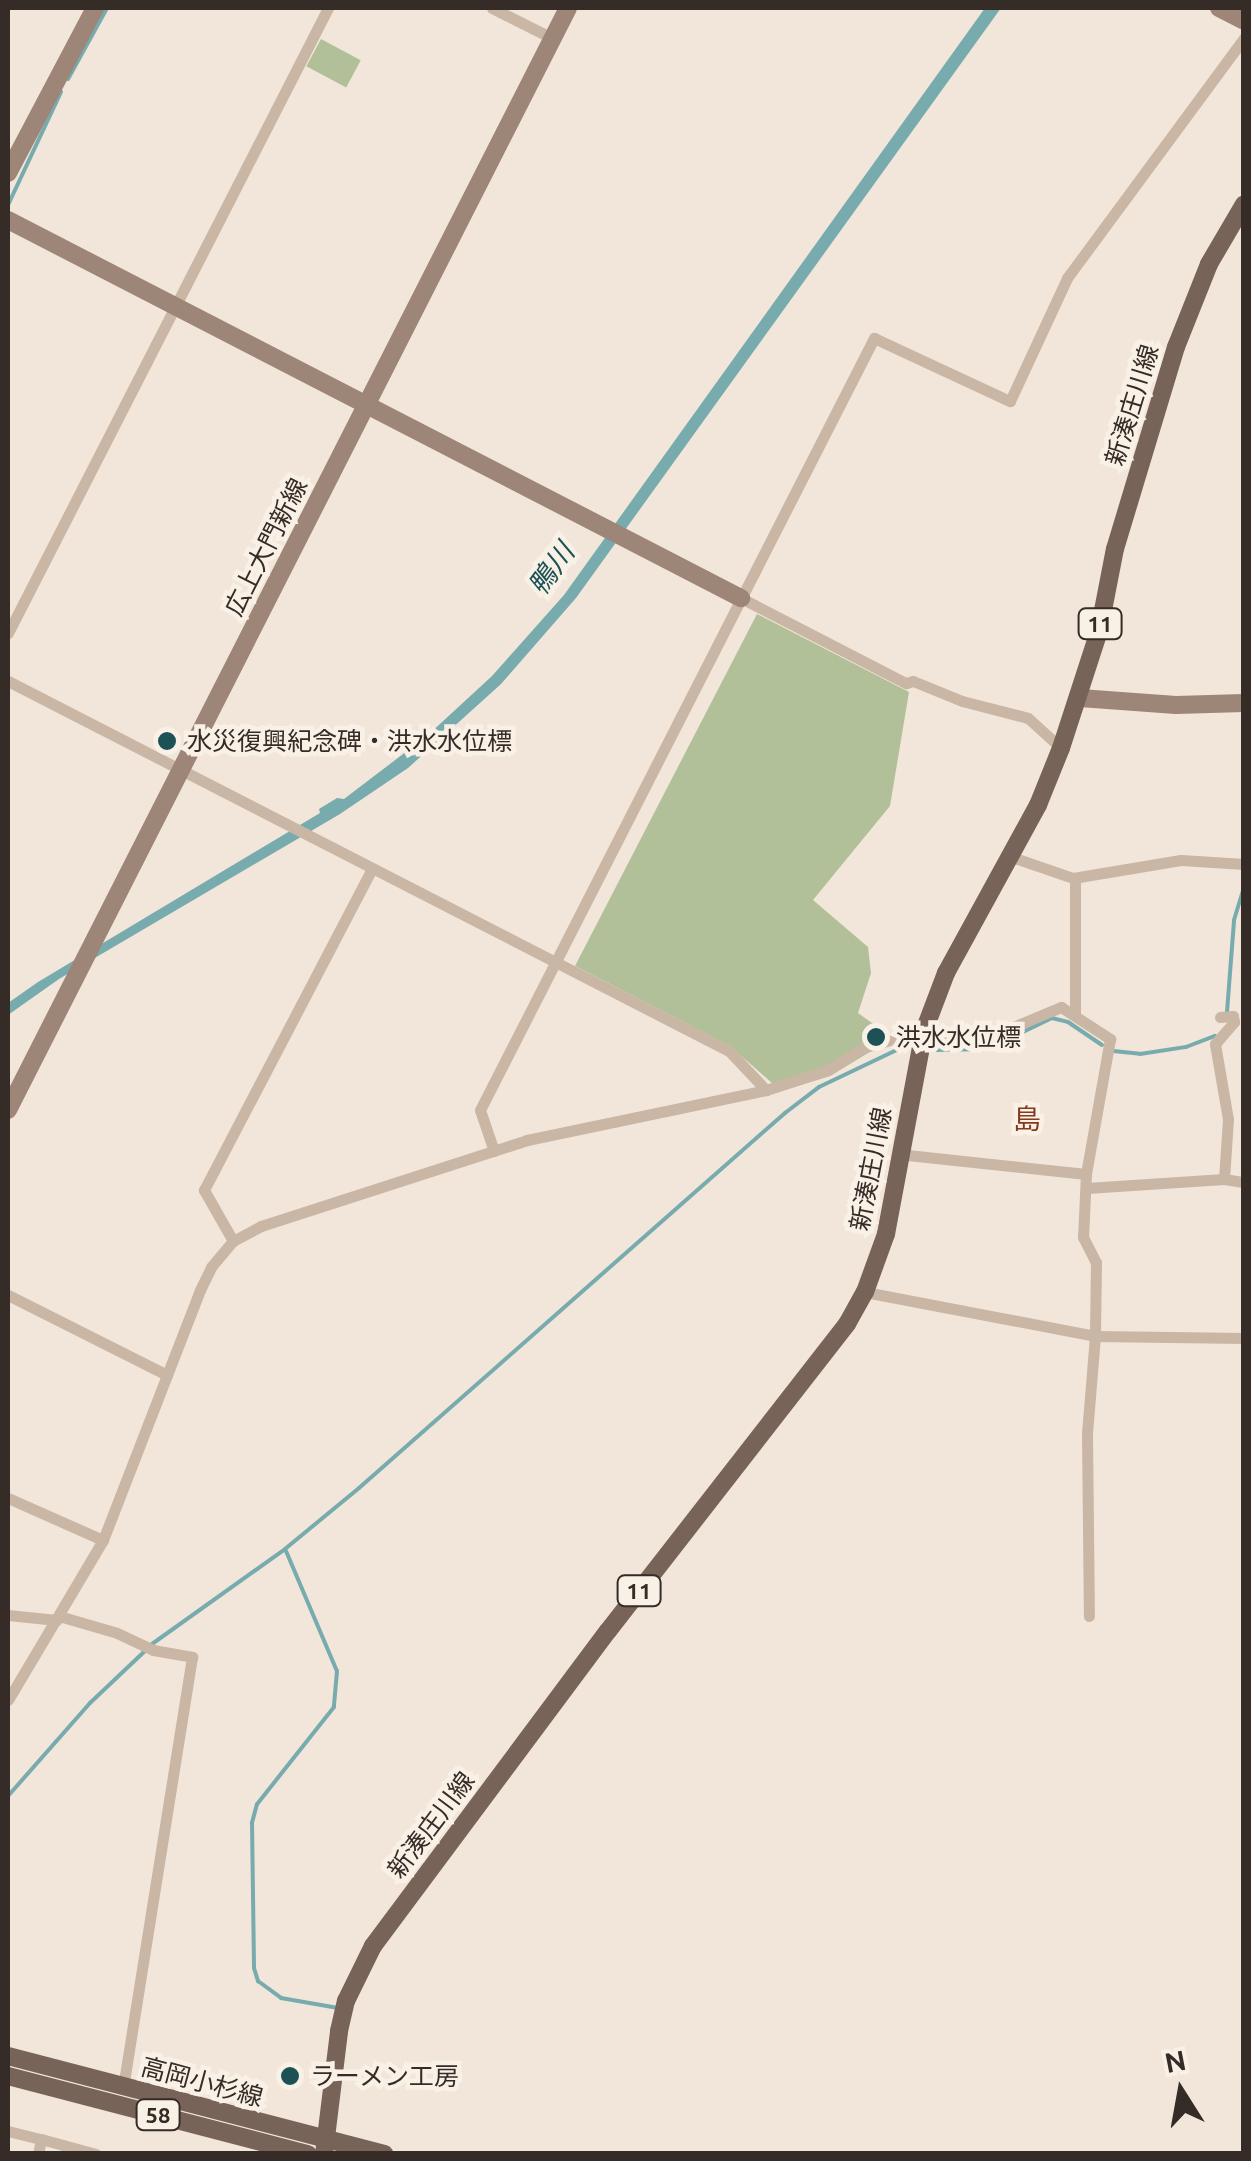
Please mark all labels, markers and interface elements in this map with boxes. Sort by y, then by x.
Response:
street label: 新湊庄川線 [1099,341,1165,469]
street label: 広上大門新線 [219,473,313,621]
water label: 鴨川 [521,536,581,602]
road number: 11 [1078,607,1122,641]
place label: 水災復興紀念碑・洪水水位標 [187,726,512,756]
marker: 水災復興紀念碑・洪水水位標 [156,730,178,752]
place label: 洪水水位標 [896,1022,1021,1052]
marker: 洪水水位標 [865,1026,887,1048]
district label: 島 [1013,1102,1041,1136]
street label: 新湊庄川線 [844,1105,898,1233]
road number: 11 [616,1574,662,1608]
street label: 新湊庄川線 [381,1766,481,1884]
north arrow [1131,2041,1231,2141]
text: N [1162,2044,1188,2078]
street label: 高岡小杉線 [138,2051,266,2113]
place label: ラーメン工房 [310,2061,460,2091]
marker: ラーメン工房 [279,2065,301,2087]
road number: 58 [136,2098,180,2132]

